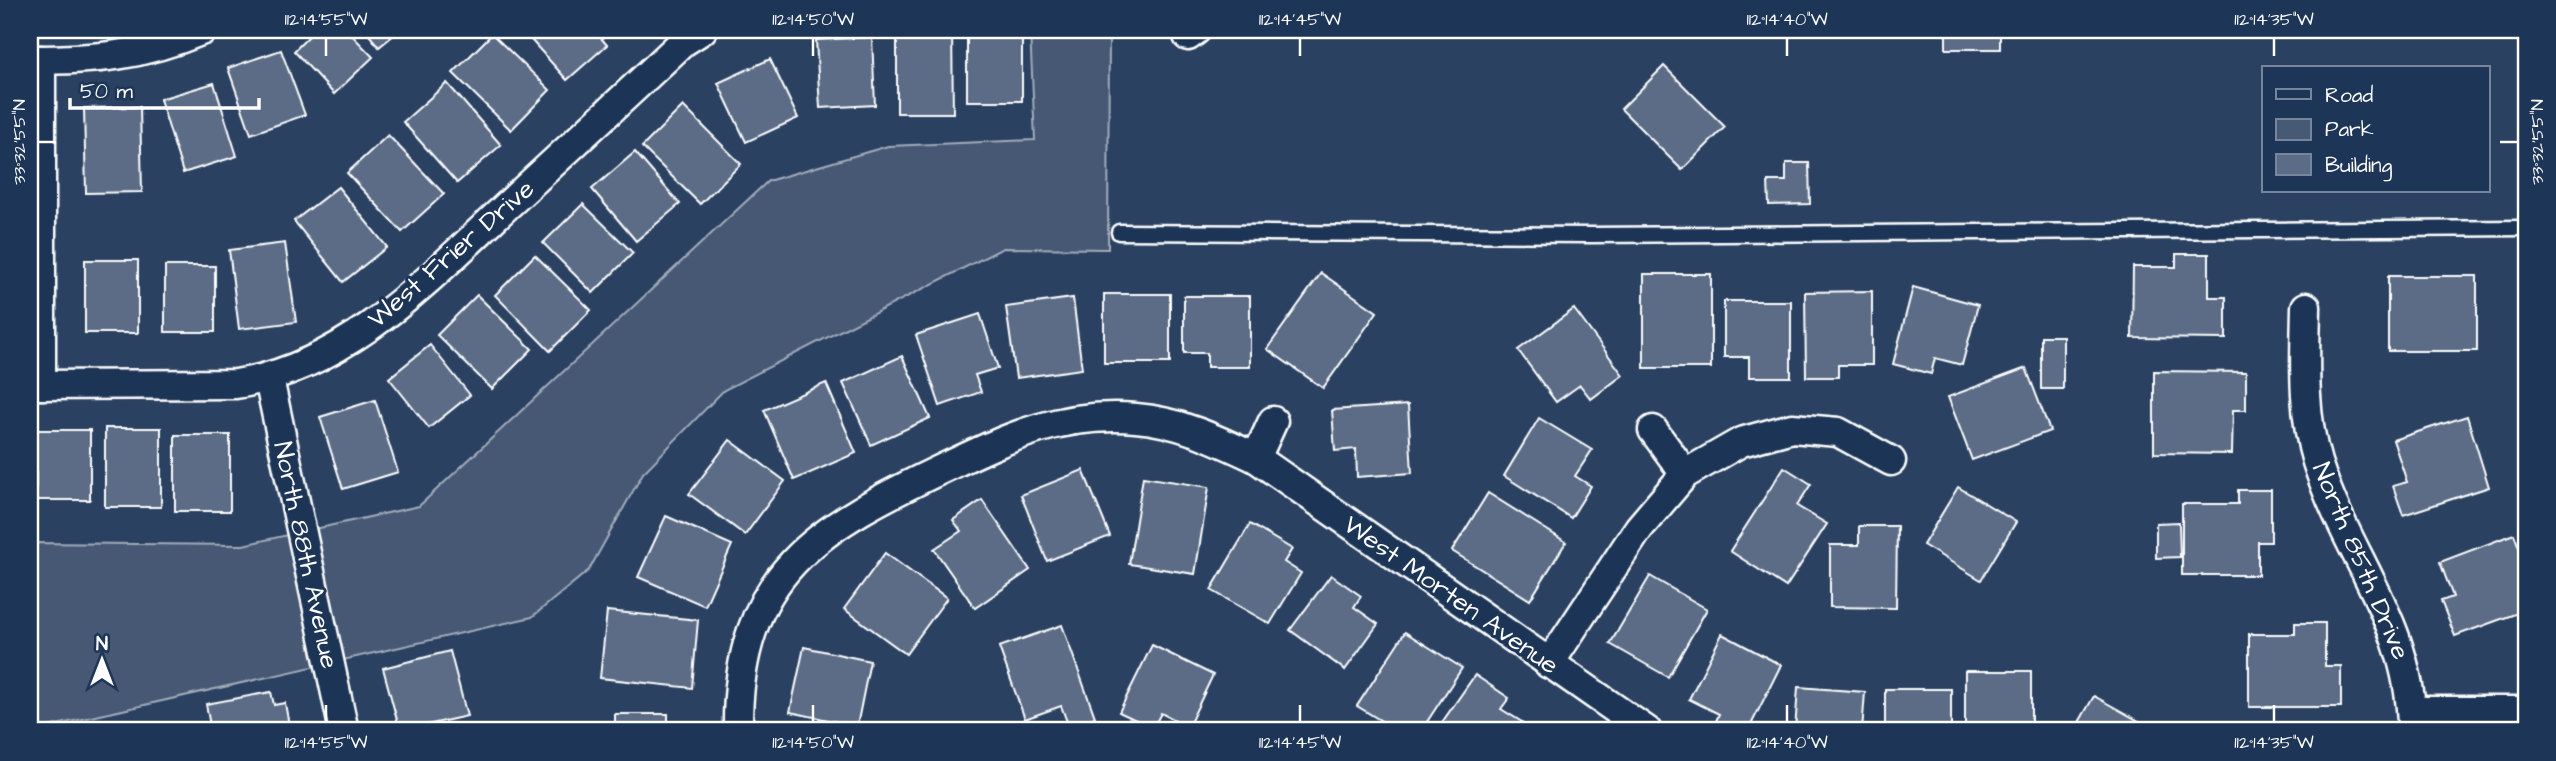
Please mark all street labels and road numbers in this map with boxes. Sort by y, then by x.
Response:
street label: West Frier Drive [360,171,542,337]
street label: North 88th Avenue [264,438,348,672]
street label: North 85th Drive [2303,457,2419,665]
street label: West Morten Avenue [1336,507,1566,683]

